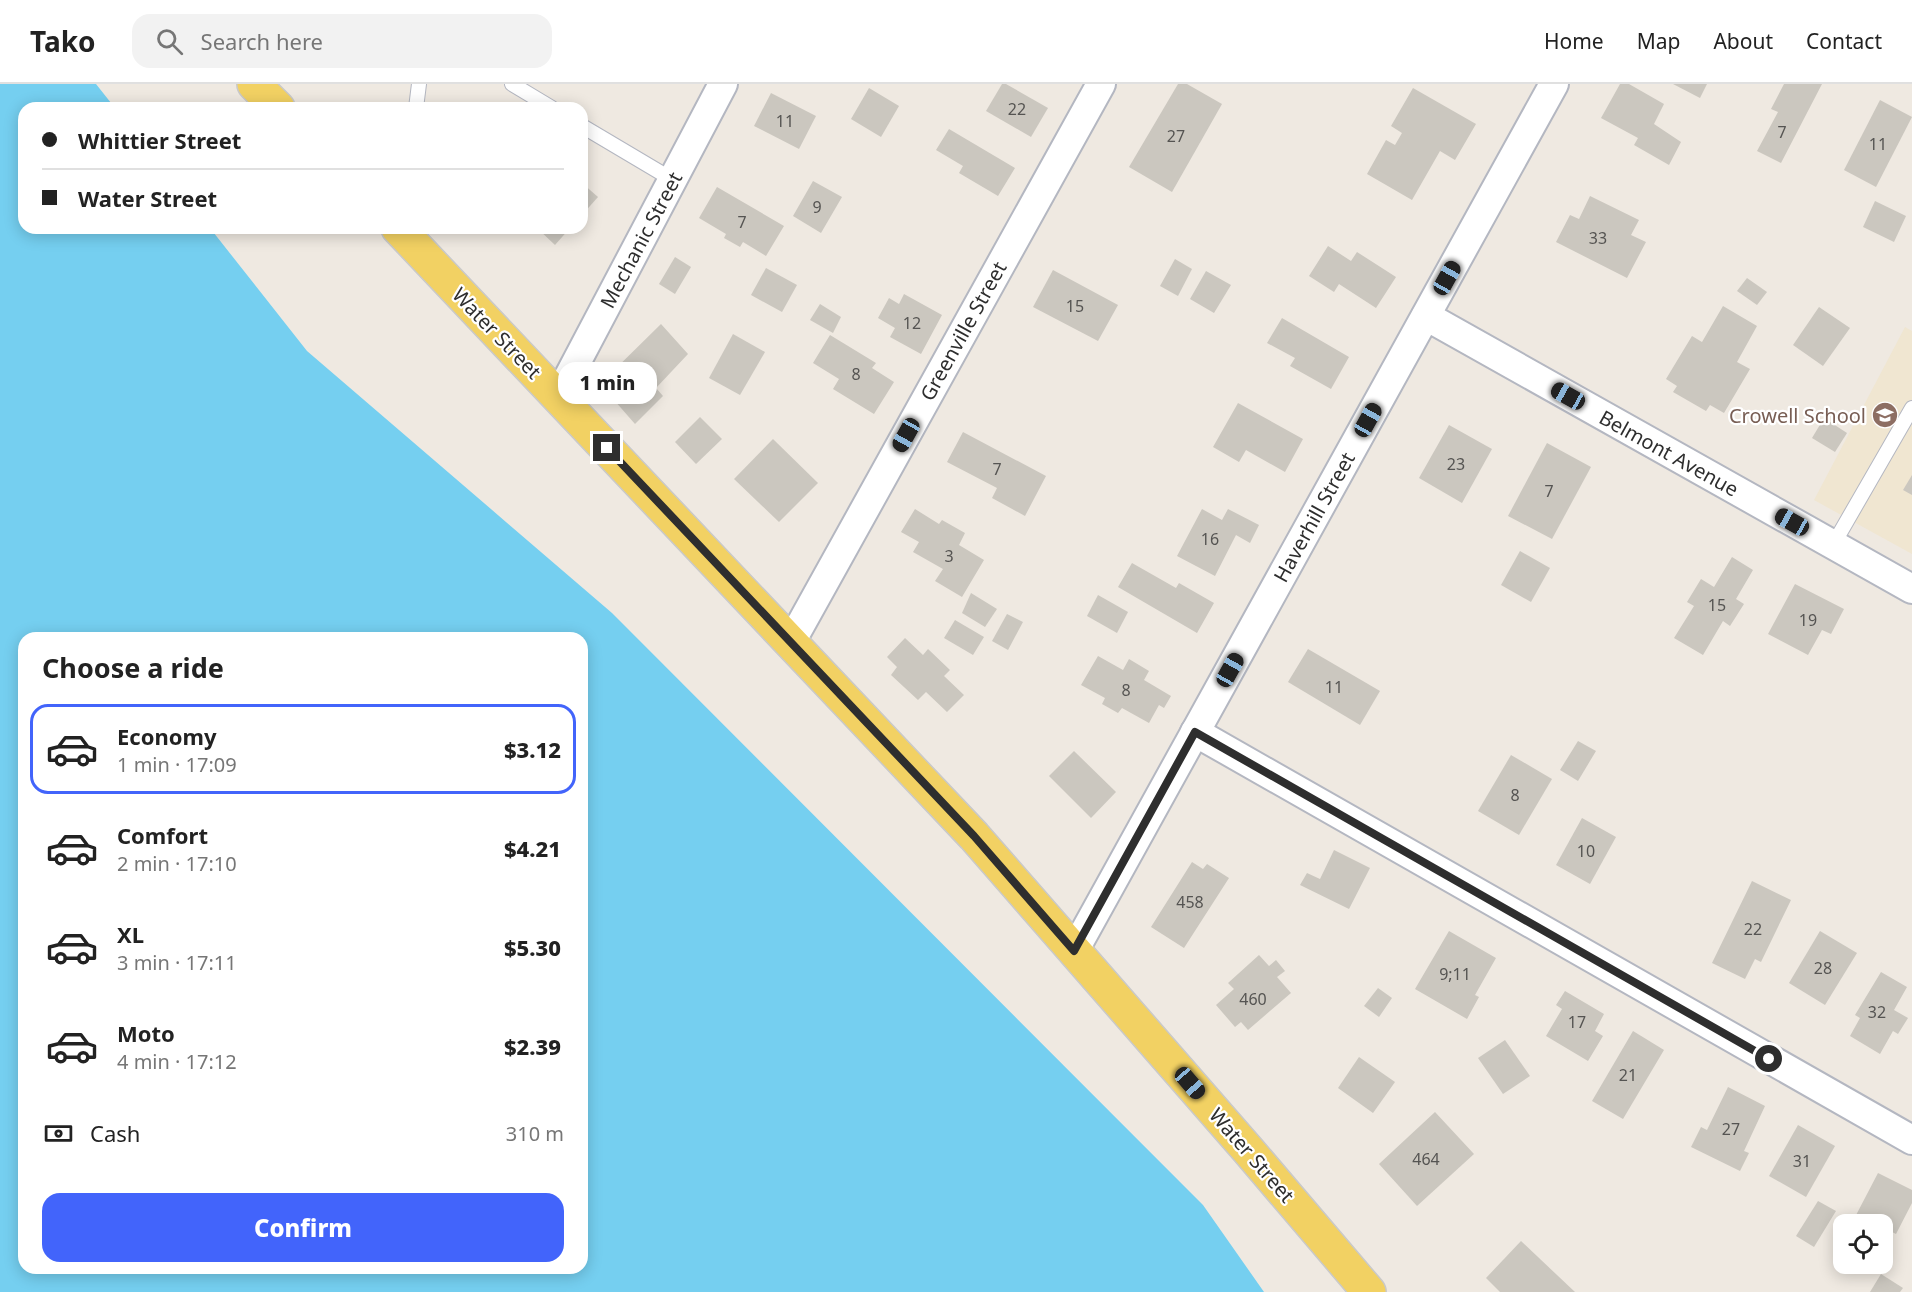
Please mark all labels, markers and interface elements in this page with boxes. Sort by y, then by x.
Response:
search box [132,14,552,68]
text: Tako [30,22,96,60]
icon: search [153,25,186,58]
text: Search here [201,26,323,56]
text: Home [1544,27,1604,55]
text: Map [1637,27,1680,55]
text: About [1713,27,1773,55]
text: Contact [1806,27,1882,55]
house number: 22 [1008,98,1026,120]
house number: 11 [776,110,794,132]
house number: 7 [1777,121,1787,143]
text: Whittier Street [78,125,241,155]
house number: 27 [1167,125,1185,147]
house number: 11 [1869,133,1887,155]
street label: Mechanic Street [594,167,688,313]
text: Water Street [78,183,217,213]
house number: 9 [812,196,822,218]
house number: 7 [737,211,747,233]
house number: 33 [1589,227,1607,249]
street label: Greenville Street [914,257,1012,405]
car [1430,258,1464,298]
street label: Water Street [447,281,547,385]
house number: 15 [1066,295,1084,317]
house number: 12 [903,312,921,334]
callout: 1 min [558,361,656,403]
house number: 8 [851,363,861,385]
text: 1 min [580,369,635,396]
car [1548,379,1588,413]
car [1351,400,1385,440]
school or university icon: Crowell School [1870,400,1900,430]
place label: Crowell School [1729,402,1866,429]
street label: Belmont Avenue [1595,404,1743,502]
car [889,415,923,455]
route end [593,434,620,461]
street label: Haverhill Street [1267,447,1361,587]
house number: 23 [1447,453,1465,475]
house number: 7 [992,458,1002,480]
house number: 7 [1544,480,1554,502]
car [1772,505,1812,539]
house number: 16 [1201,528,1219,550]
house number: 3 [944,545,954,567]
house number: 15 [1708,594,1726,616]
house number: 19 [1799,609,1817,631]
text: Choose a ride [42,649,224,686]
car [1213,650,1247,690]
house number: 11 [1325,676,1343,698]
house number: 8 [1121,679,1131,701]
text: Economy [117,721,216,751]
icon: car [45,722,99,776]
text: $3.12 [504,734,561,764]
text: 1 min · 17:09 [117,751,237,778]
house number: 8 [1510,784,1520,806]
text: Comfort [117,820,208,850]
icon: car [45,821,99,875]
text: $4.21 [504,833,561,863]
house number: 10 [1577,840,1595,862]
text: 2 min · 17:10 [117,850,237,877]
house number: 458 [1176,891,1204,913]
house number: 22 [1744,918,1762,940]
text: XL [117,919,144,949]
icon: car [45,920,99,974]
text: $5.30 [504,932,561,962]
text: 3 min · 17:11 [117,949,237,976]
house number: 28 [1814,957,1832,979]
house number: 9;11 [1439,963,1471,985]
house number: 460 [1239,988,1267,1010]
house number: 32 [1868,1001,1886,1023]
house number: 17 [1568,1011,1586,1033]
text: Moto [117,1018,175,1048]
icon: car [45,1019,99,1073]
text: $2.39 [504,1031,561,1061]
route start [1755,1045,1782,1072]
text: 4 min · 17:12 [117,1048,237,1075]
car [1171,1064,1209,1102]
house number: 21 [1619,1064,1637,1086]
street label: Water Street [1203,1102,1301,1208]
icon: cash [42,1117,75,1150]
text: Cash [90,1118,140,1148]
house number: 27 [1722,1118,1740,1140]
text: 310 m [506,1120,564,1147]
house number: 464 [1412,1148,1440,1170]
house number: 31 [1793,1150,1811,1172]
button: Confirm [42,1193,564,1262]
map controls [1833,1214,1893,1274]
button: locate [1833,1214,1893,1274]

